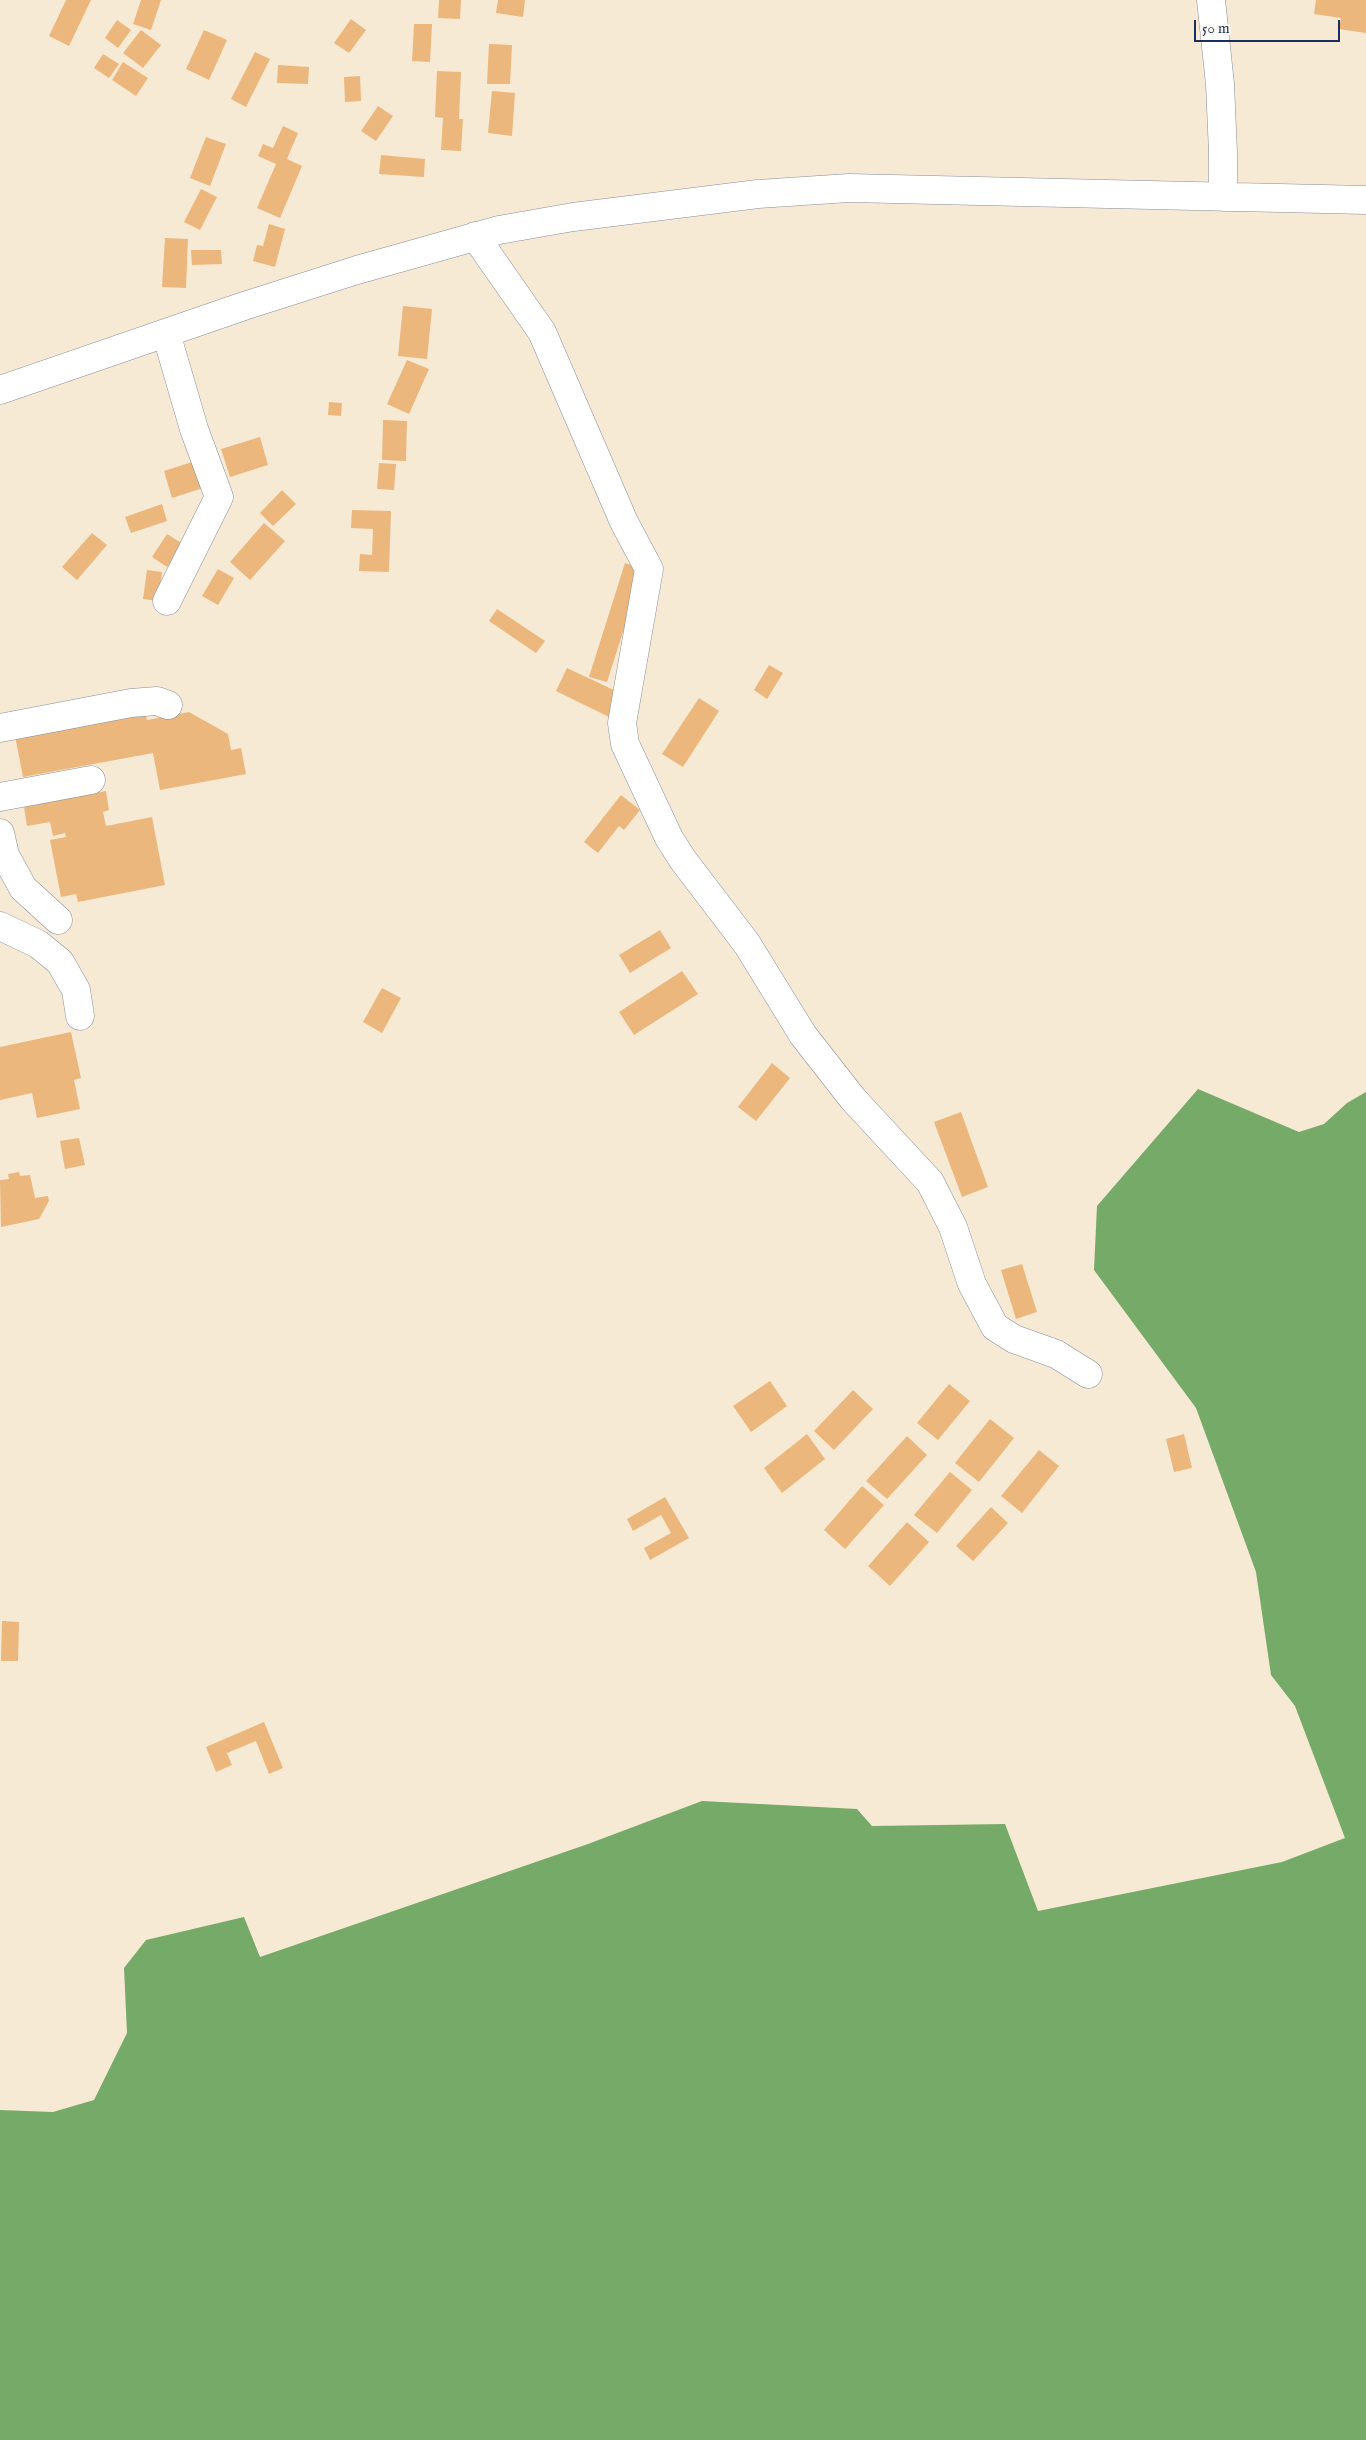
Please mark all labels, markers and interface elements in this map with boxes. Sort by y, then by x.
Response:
scale bar [1196,10,1342,42]
text: 50 m [1202,19,1230,38]

